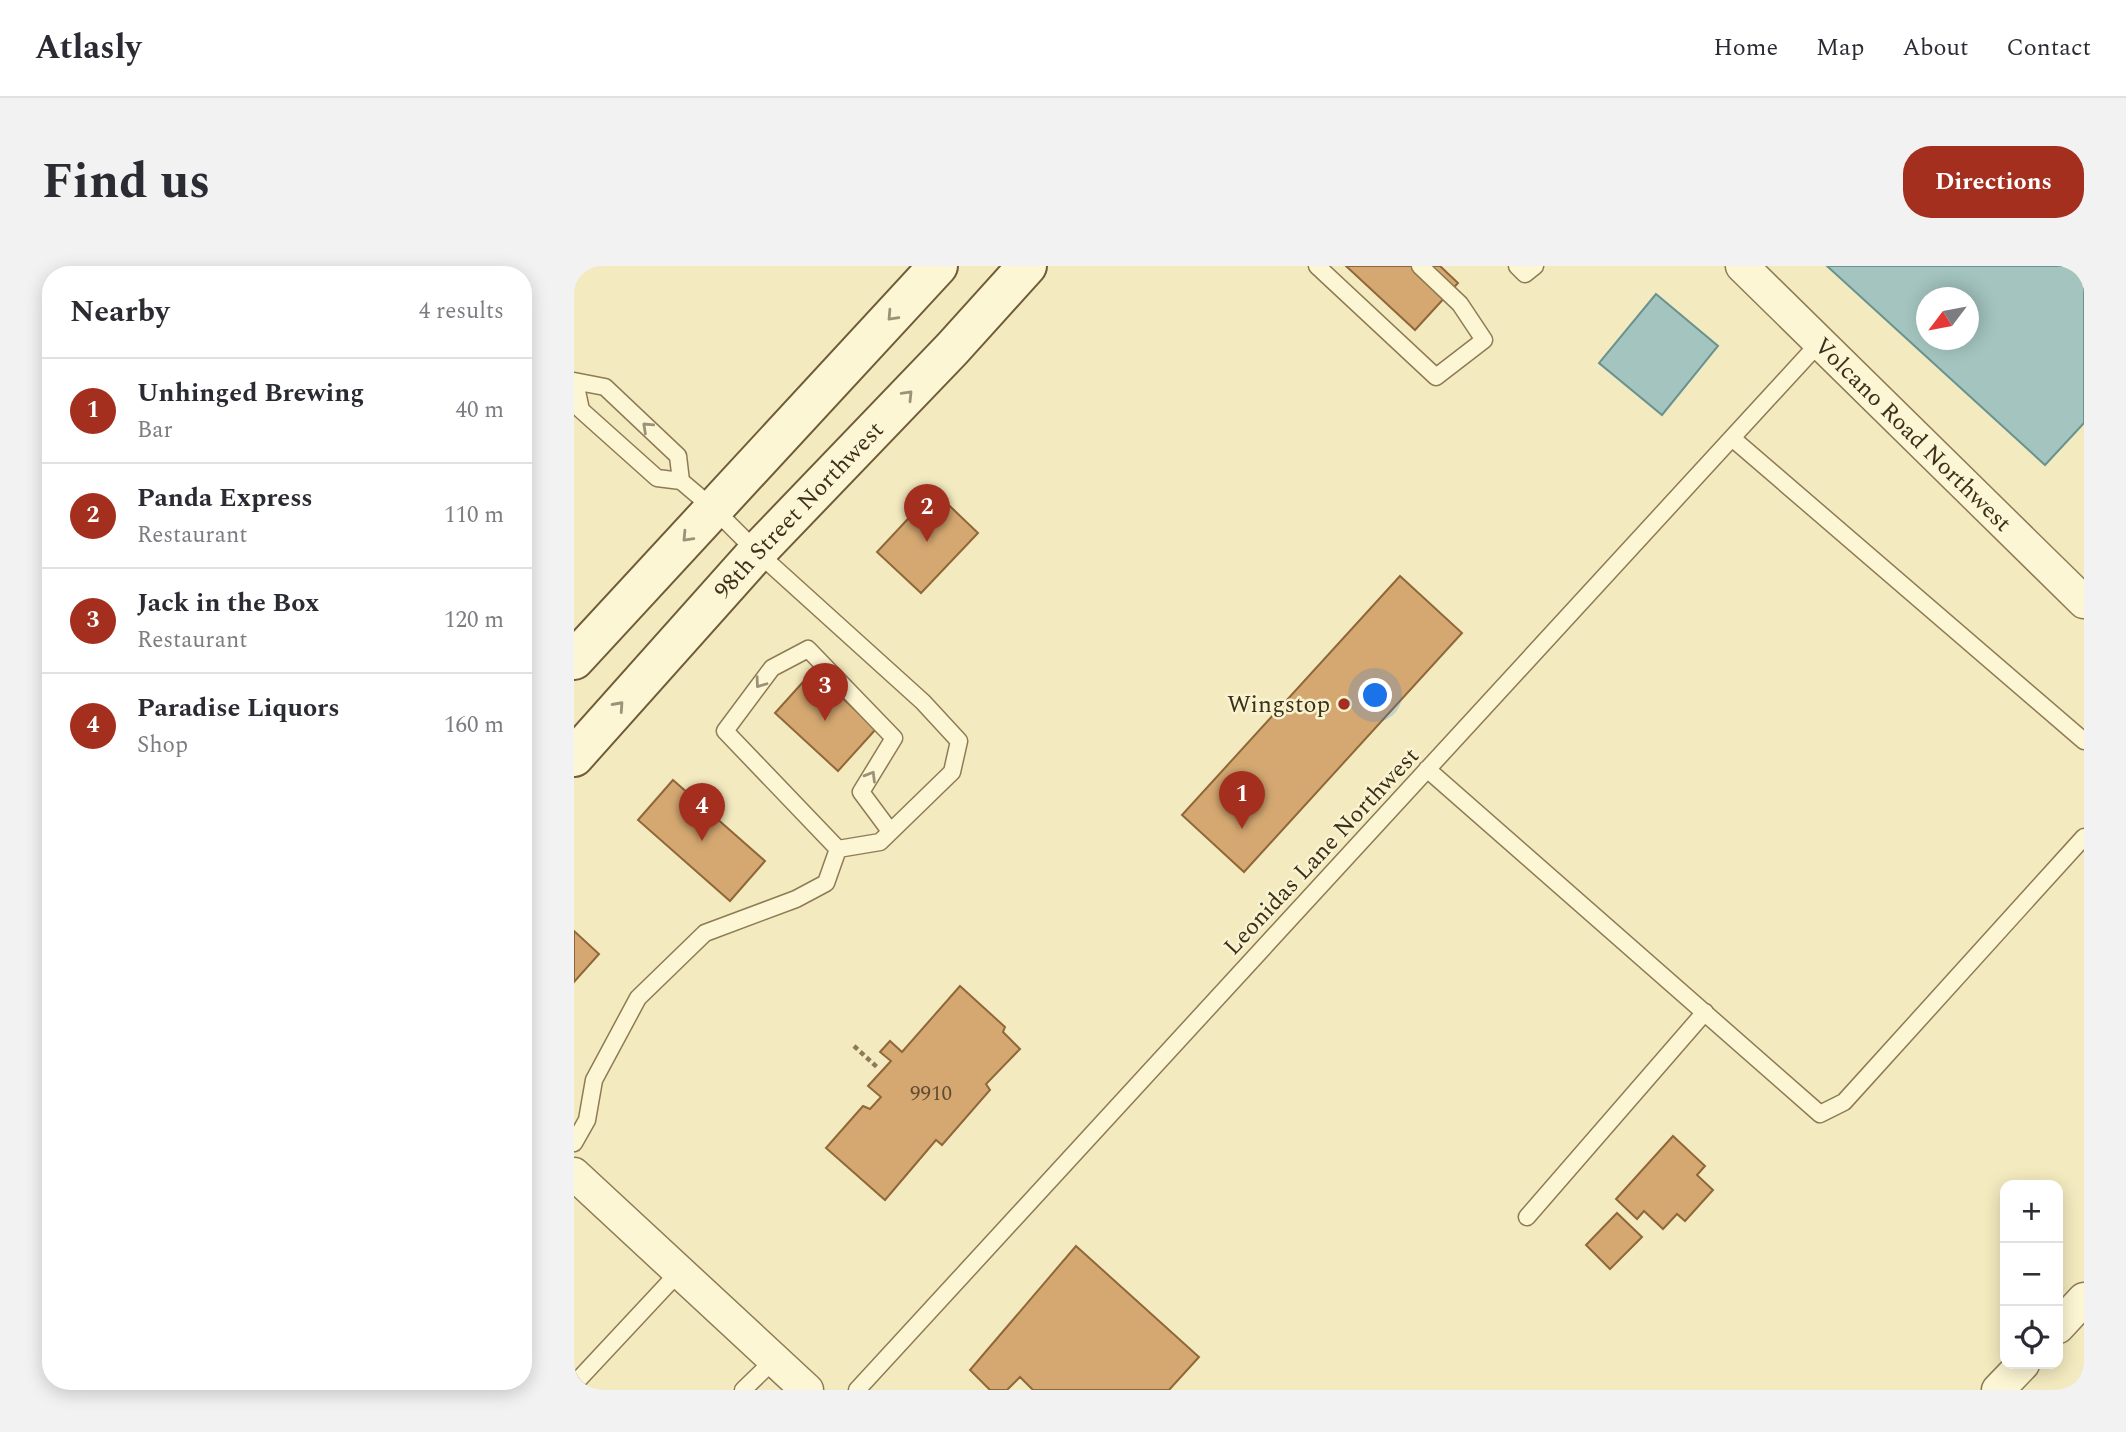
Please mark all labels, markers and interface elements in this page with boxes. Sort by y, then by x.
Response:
text: Atlasly [35,23,141,73]
text: Home [1713,30,1778,66]
text: Map [1816,30,1864,66]
text: About [1902,30,1968,66]
text: Contact [2006,30,2091,66]
text: Find us [42,145,210,220]
button: Directions [1903,146,2084,218]
north arrow [1916,287,1979,350]
text: Nearby [70,289,169,335]
text: 4 results [419,294,504,329]
one-way arrow [888,308,900,321]
street label: Volcano Road Northwest [1805,329,2020,541]
text: Unhinged Brewing [137,373,364,413]
one-way arrow [899,391,912,404]
text: 1 [87,393,99,428]
text: 40 m [455,393,504,428]
text: Bar [137,413,173,448]
street label: 98th Street Northwest [706,413,893,608]
one-way arrow [642,422,655,435]
text: Panda Express [137,478,313,518]
pin: 2 [904,484,950,542]
text: 2 [87,498,99,533]
text: 110 m [444,498,504,533]
text: Restaurant [137,518,247,553]
one-way arrow [683,529,696,542]
text: Jack in the Box [137,583,319,623]
text: 3 [87,603,99,638]
text: 120 m [444,603,504,638]
text: Restaurant [137,623,247,658]
pin: 3 [802,663,848,721]
one-way arrow [756,675,769,687]
your location [1358,678,1392,712]
place label: Wingstop [1227,687,1330,723]
text: Paradise Liquors [137,688,340,728]
marker: Wingstop [1336,696,1352,712]
one-way arrow [611,701,623,714]
text: 4 [87,708,99,743]
text: 160 m [444,708,504,743]
text: Shop [137,728,188,763]
street label: Leonidas Lane Northwest [1215,739,1428,964]
one-way arrow [863,770,876,783]
pin: 1 [1219,771,1265,829]
pin: 4 [679,783,725,841]
house number: 9910 [910,1078,952,1110]
map controls [2000,1180,2063,1369]
button: + [2000,1180,2063,1243]
button: − [2000,1243,2063,1306]
button: locate [2000,1306,2063,1369]

